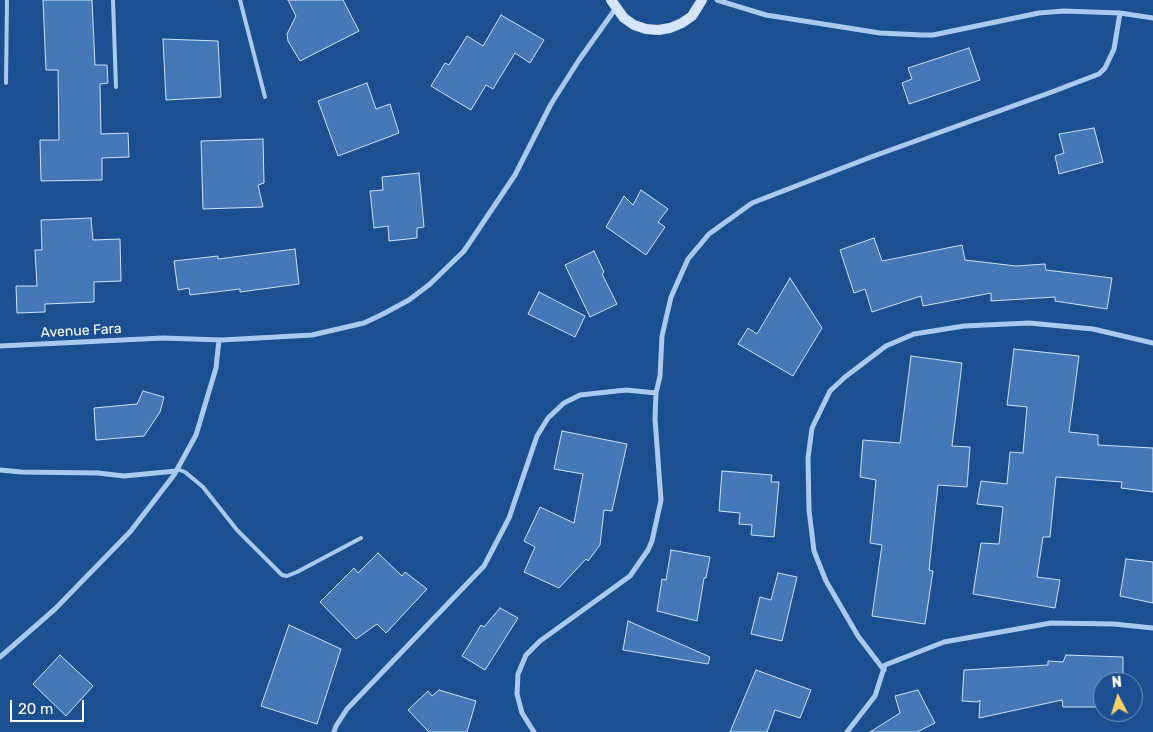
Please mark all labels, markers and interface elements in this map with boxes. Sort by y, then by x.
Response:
street label: Avenue Fara [40,320,122,342]
north arrow [1093,672,1143,722]
text: N [1111,674,1122,691]
scale bar [12,690,86,722]
text: 20 m [18,700,53,718]

